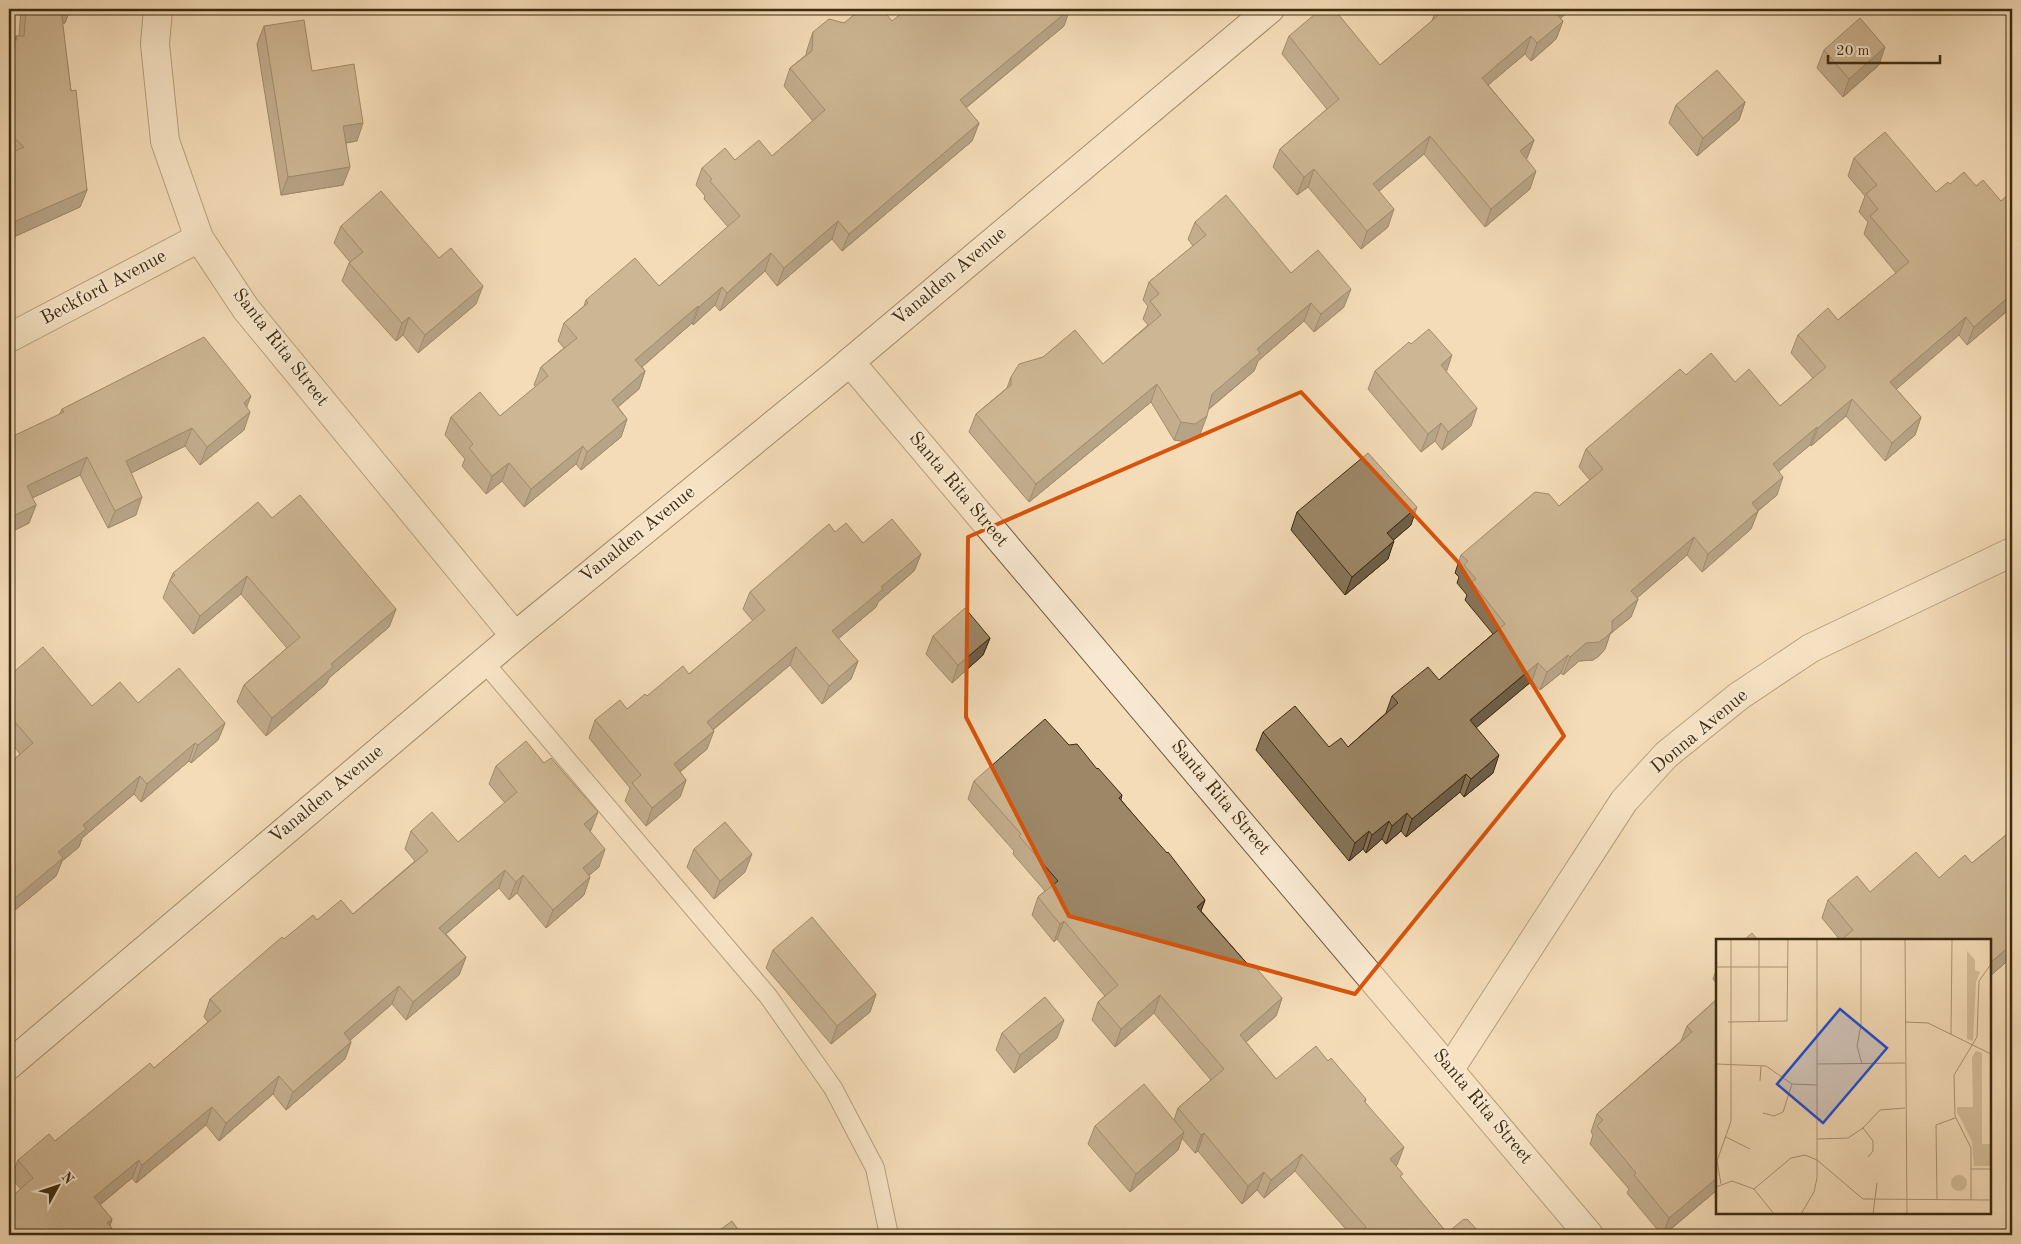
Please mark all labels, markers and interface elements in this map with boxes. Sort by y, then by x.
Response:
scale bar [1828,32,1941,64]
text: 20 m [1836,44,1870,59]
street label: Vanalden Avenue [890,224,1010,330]
street label: Beckford Avenue [38,247,170,329]
street label: Santa Rita Street [228,286,332,410]
street label: Santa Rita Street [905,429,1011,551]
street label: Vanalden Avenue [577,483,699,587]
street label: Donna Avenue [1648,686,1752,778]
street label: Santa Rita Street [1167,737,1273,859]
street label: Vanalden Avenue [267,742,387,848]
inset map [1716,939,1991,1214]
street label: Santa Rita Street [1429,1046,1535,1168]
north arrow [32,1162,82,1212]
text: N [58,1170,76,1187]

